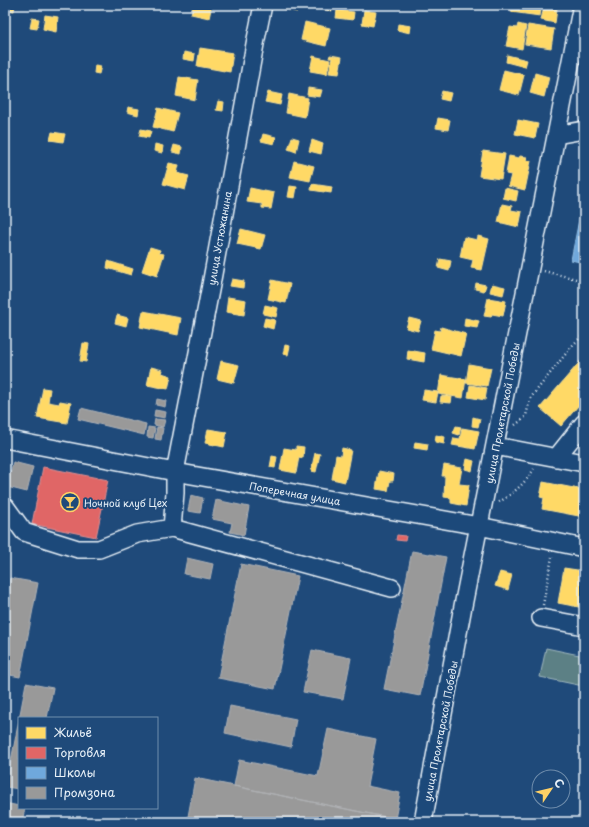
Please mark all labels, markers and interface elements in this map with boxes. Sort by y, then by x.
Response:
street label: улица Устюжанина [203,189,235,286]
street label: улица Пролетарской Победы [481,341,523,485]
street label: Поперечная улица [248,478,342,509]
bar icon: Ночной клуб Цех [59,491,81,513]
place label: Ночной клуб Цех [84,495,167,511]
street label: улица Пролетарской Победы [419,659,461,803]
legend [18,717,158,809]
text: Жильё [53,723,92,741]
text: Торговля [54,743,106,761]
text: Школы [54,763,96,781]
north arrow [531,769,571,809]
text: С [550,775,569,791]
text: Промзона [54,783,116,801]

